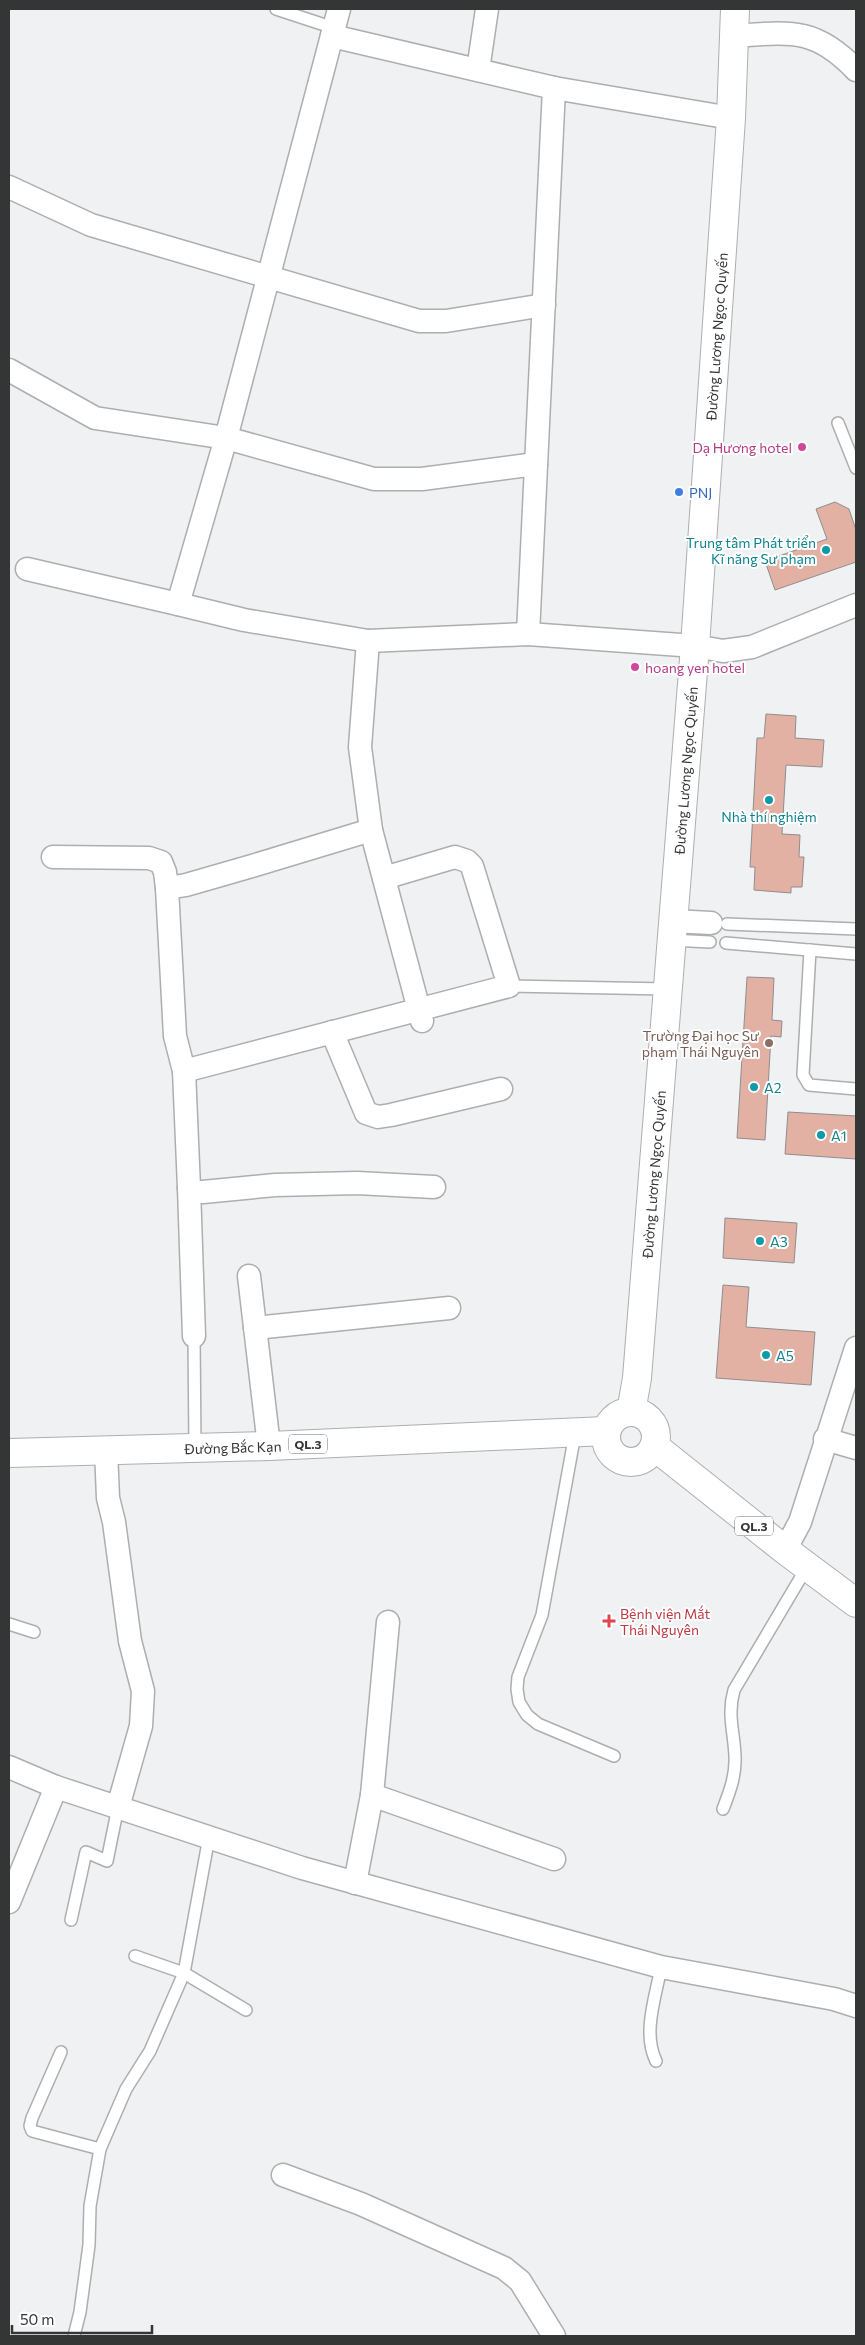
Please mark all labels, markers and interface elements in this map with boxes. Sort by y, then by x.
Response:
street label: Đường Lương Ngọc Quyến [702,252,730,422]
place label: Dạ Hương hotel [692,439,792,456]
marker: Dạ Hương hotel [796,441,808,453]
place label: PNJ [689,484,712,501]
marker: PNJ [673,486,685,498]
place label: Trung tâm Phát triển Kĩ năng Sư phạm [686,534,816,567]
marker: Trung tâm Phát triển Kĩ năng Sư phạm [820,544,832,556]
place label: hoang yen hotel [645,659,745,676]
marker: hoang yen hotel [629,661,641,673]
street label: Đường Lương Ngọc Quyến [670,686,700,856]
marker: Nhà thí nghiệm [763,794,775,806]
place label: Nhà thí nghiệm [721,808,817,825]
place label: Trường Đại học Sư phạm Thái Nguyên [642,1027,759,1060]
marker: Trường Đại học Sư phạm Thái Nguyên [763,1037,775,1049]
place label: A2 [764,1079,782,1096]
marker: A2 [748,1081,760,1093]
street label: Đường Lương Ngọc Quyến [638,1090,668,1260]
place label: A1 [831,1127,847,1144]
marker: A1 [815,1129,827,1141]
place label: A3 [770,1233,788,1250]
marker: A3 [754,1235,766,1247]
place label: A5 [776,1347,794,1364]
marker: A5 [760,1349,772,1361]
road number: QL.3 [289,1435,327,1454]
street label: Đường Bắc Kạn [183,1437,282,1457]
road number: QL.3 [735,1516,773,1535]
place label: Bệnh viện Mắt Thái Nguyên [620,1605,711,1638]
marker: Bệnh viện Mắt Thái Nguyên [602,1614,616,1628]
scale bar [12,2302,152,2334]
text: 50 m [20,2310,54,2328]

